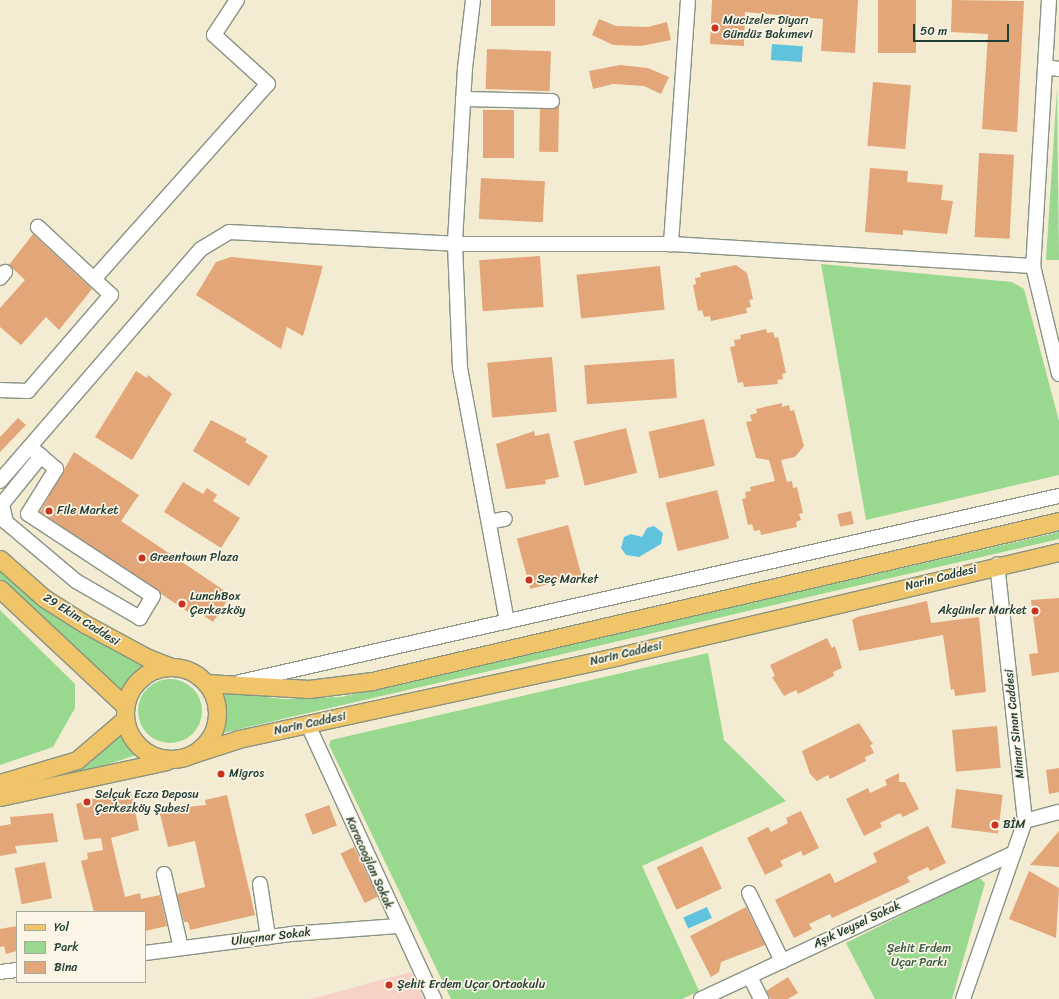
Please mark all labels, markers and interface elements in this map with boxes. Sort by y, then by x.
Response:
place label: Mucizeler Diyarı Gündüz Bakımevi [723,14,813,42]
scale bar [915,16,1011,42]
text: 50 m [920,20,947,42]
marker: Mucizeler Diyarı Gündüz Bakımevi [710,23,720,33]
place label: File Market [57,504,118,518]
marker: File Market [44,506,54,516]
place label: Greentown Plaza [150,551,238,565]
marker: Greentown Plaza [137,553,147,563]
street label: Narin Caddesi [904,562,978,594]
place label: Seç Market [537,573,598,587]
marker: Seç Market [524,575,534,585]
place label: LunchBox Çerkezköy [190,590,246,618]
street label: 29 Ekim Caddesi [40,591,122,649]
marker: LunchBox Çerkezköy [177,599,187,609]
place label: Akgünler Market [938,604,1027,618]
marker: Akgünler Market [1030,606,1040,616]
street label: Narin Caddesi [589,639,663,669]
street label: Mimar Sinan Caddesi [1002,669,1028,779]
street label: Narin Caddesi [273,709,347,739]
place label: Migros [229,767,264,781]
marker: Migros [216,769,226,779]
place label: Selçuk Ecza Deposu Çerkezköy Şubesi [95,788,199,816]
marker: Selçuk Ecza Deposu Çerkezköy Şubesi [82,797,92,807]
street label: Karacaoğlan Sokak [342,814,396,912]
place label: BİM [1003,818,1026,832]
marker: BİM [990,820,1000,830]
street label: Aşık Veysel Sokak [811,898,903,952]
legend [16,911,146,983]
text: Yol [54,916,69,938]
street label: Uluçınar Sokak [230,925,312,949]
text: Park [54,936,79,958]
park label: Şehit Erdem Uçar Parkı [887,942,951,970]
text: Bina [54,956,77,978]
place label: Şehit Erdem Uçar Ortaokulu [397,978,546,992]
marker: Şehit Erdem Uçar Ortaokulu [384,980,394,990]

